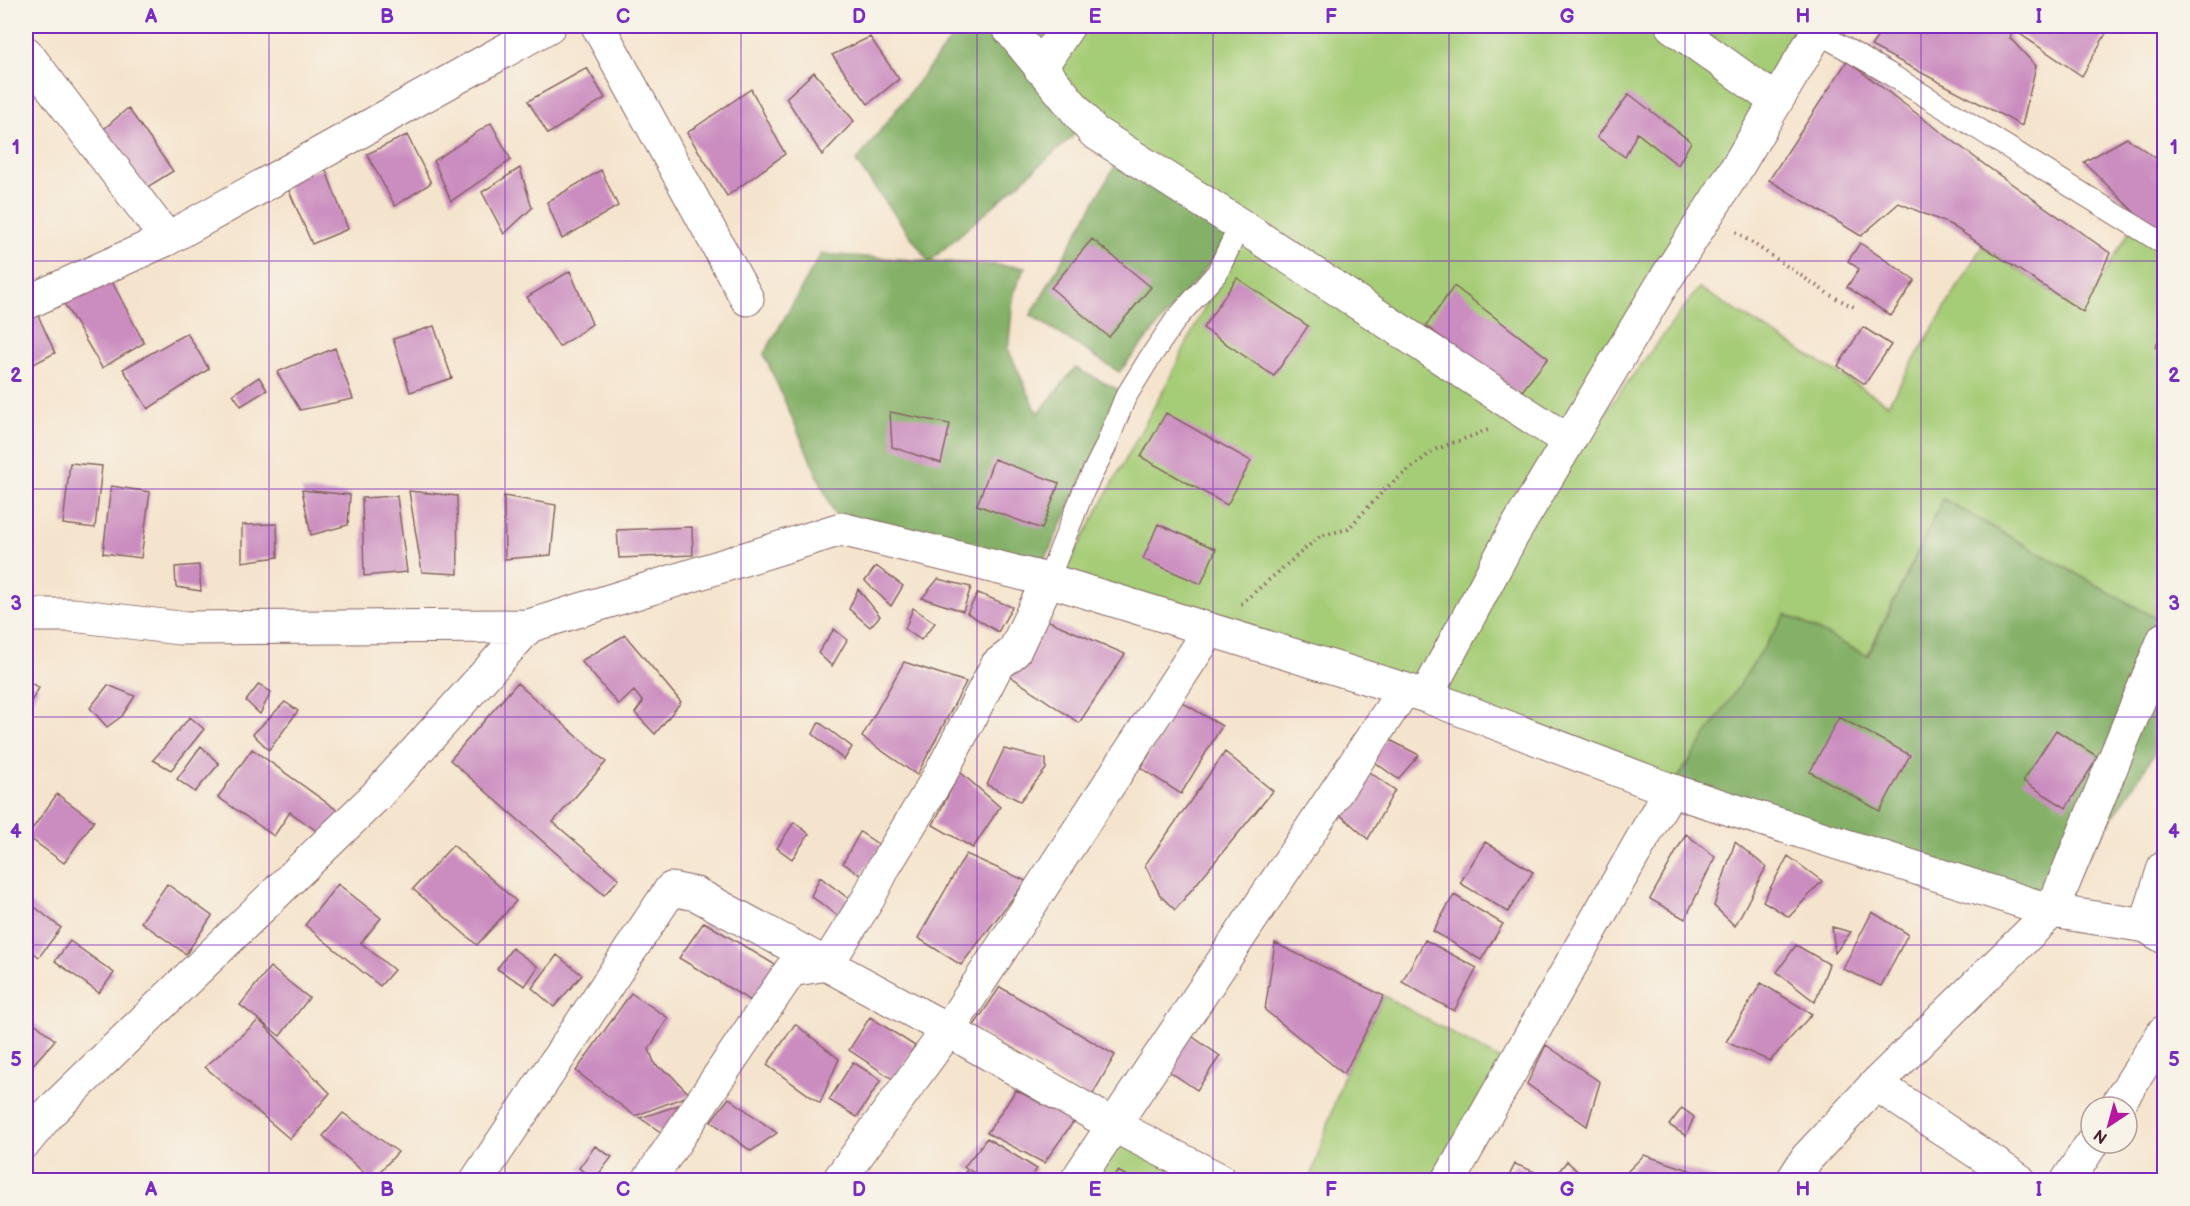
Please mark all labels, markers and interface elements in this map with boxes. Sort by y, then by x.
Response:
text: A [144,5,158,29]
text: B [380,5,394,29]
text: C [616,5,630,29]
text: D [852,5,866,29]
text: E [1089,5,1102,29]
text: F [1325,5,1337,29]
text: G [1560,5,1575,29]
text: H [1796,5,1810,29]
text: I [2036,5,2042,29]
text: 1 [12,136,20,160]
text: 1 [2170,136,2178,160]
text: 2 [10,364,22,388]
text: 2 [2168,364,2180,388]
text: 3 [10,592,22,616]
text: 3 [2168,592,2180,616]
text: 4 [10,820,22,844]
text: 4 [2168,820,2180,844]
text: 5 [10,1048,22,1072]
text: 5 [2168,1048,2180,1072]
north arrow [2079,1095,2139,1155]
text: N [2091,1125,2112,1147]
text: A [144,1178,158,1202]
text: B [380,1178,394,1202]
text: C [616,1178,630,1202]
text: D [852,1178,866,1202]
text: E [1089,1178,1102,1202]
text: F [1325,1178,1337,1202]
text: G [1560,1178,1575,1202]
text: H [1796,1178,1810,1202]
text: I [2036,1178,2042,1202]

